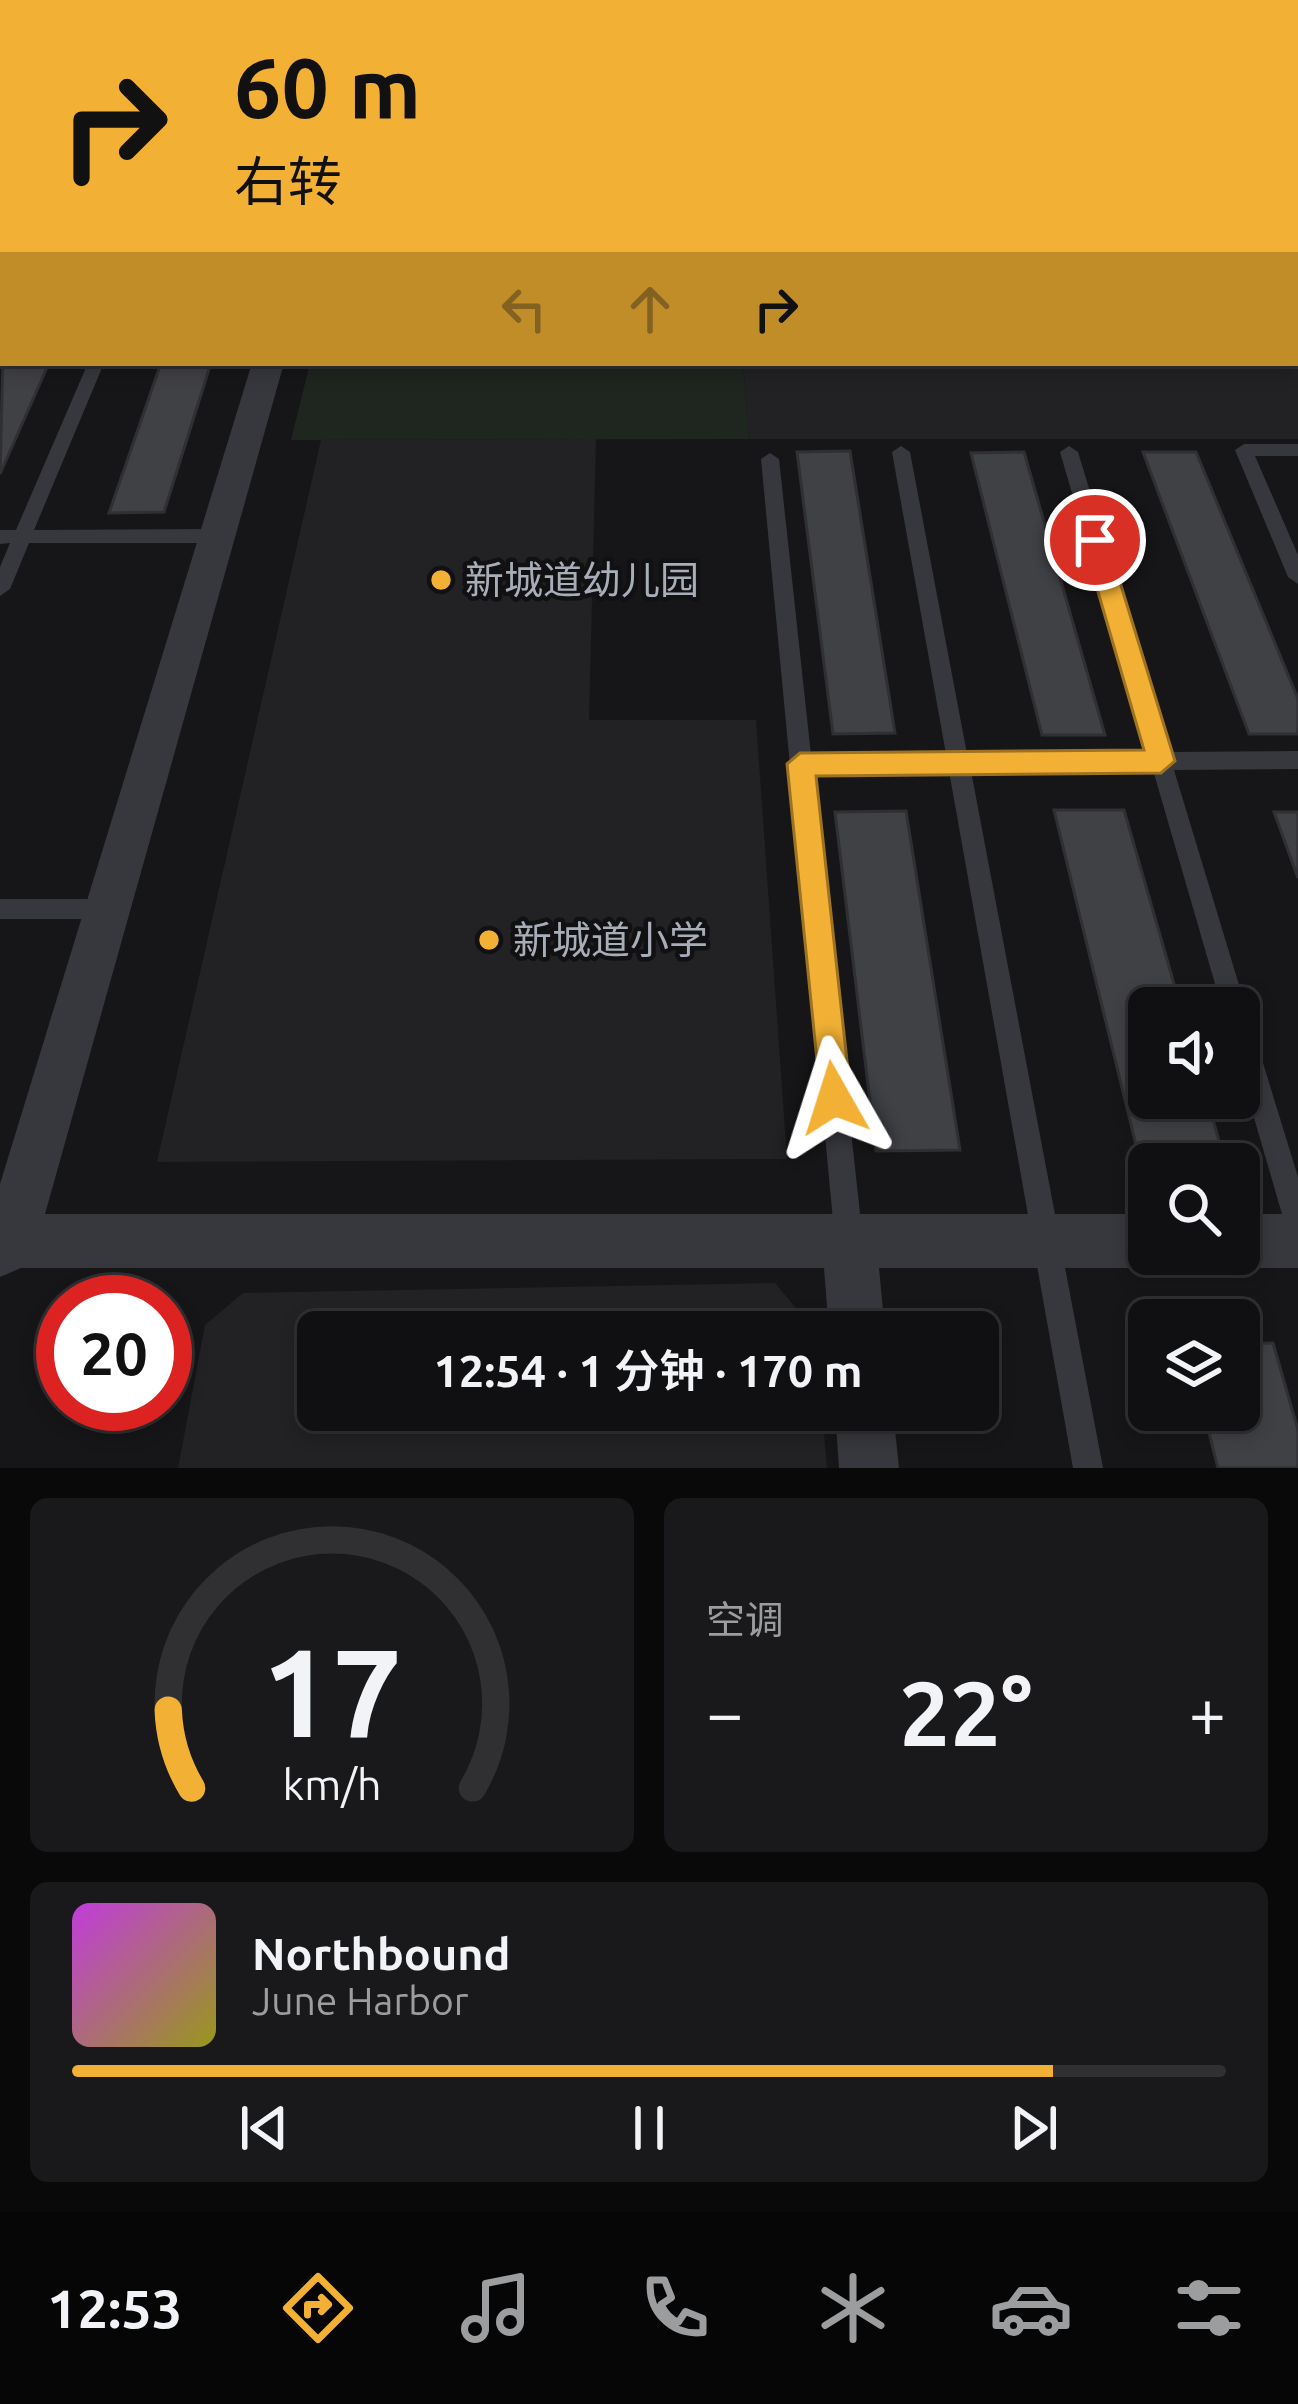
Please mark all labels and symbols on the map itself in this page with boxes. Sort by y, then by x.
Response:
pin [1044,489,1146,591]
place label: 新城道幼儿园 [465,558,699,601]
marker: 新城道幼儿园 [428,567,454,593]
place label: 新城道小学 [513,918,708,961]
marker: 新城道小学 [476,927,502,953]
position arrow [771,1035,897,1161]
speed limit sign: 20 [36,1275,192,1431]

